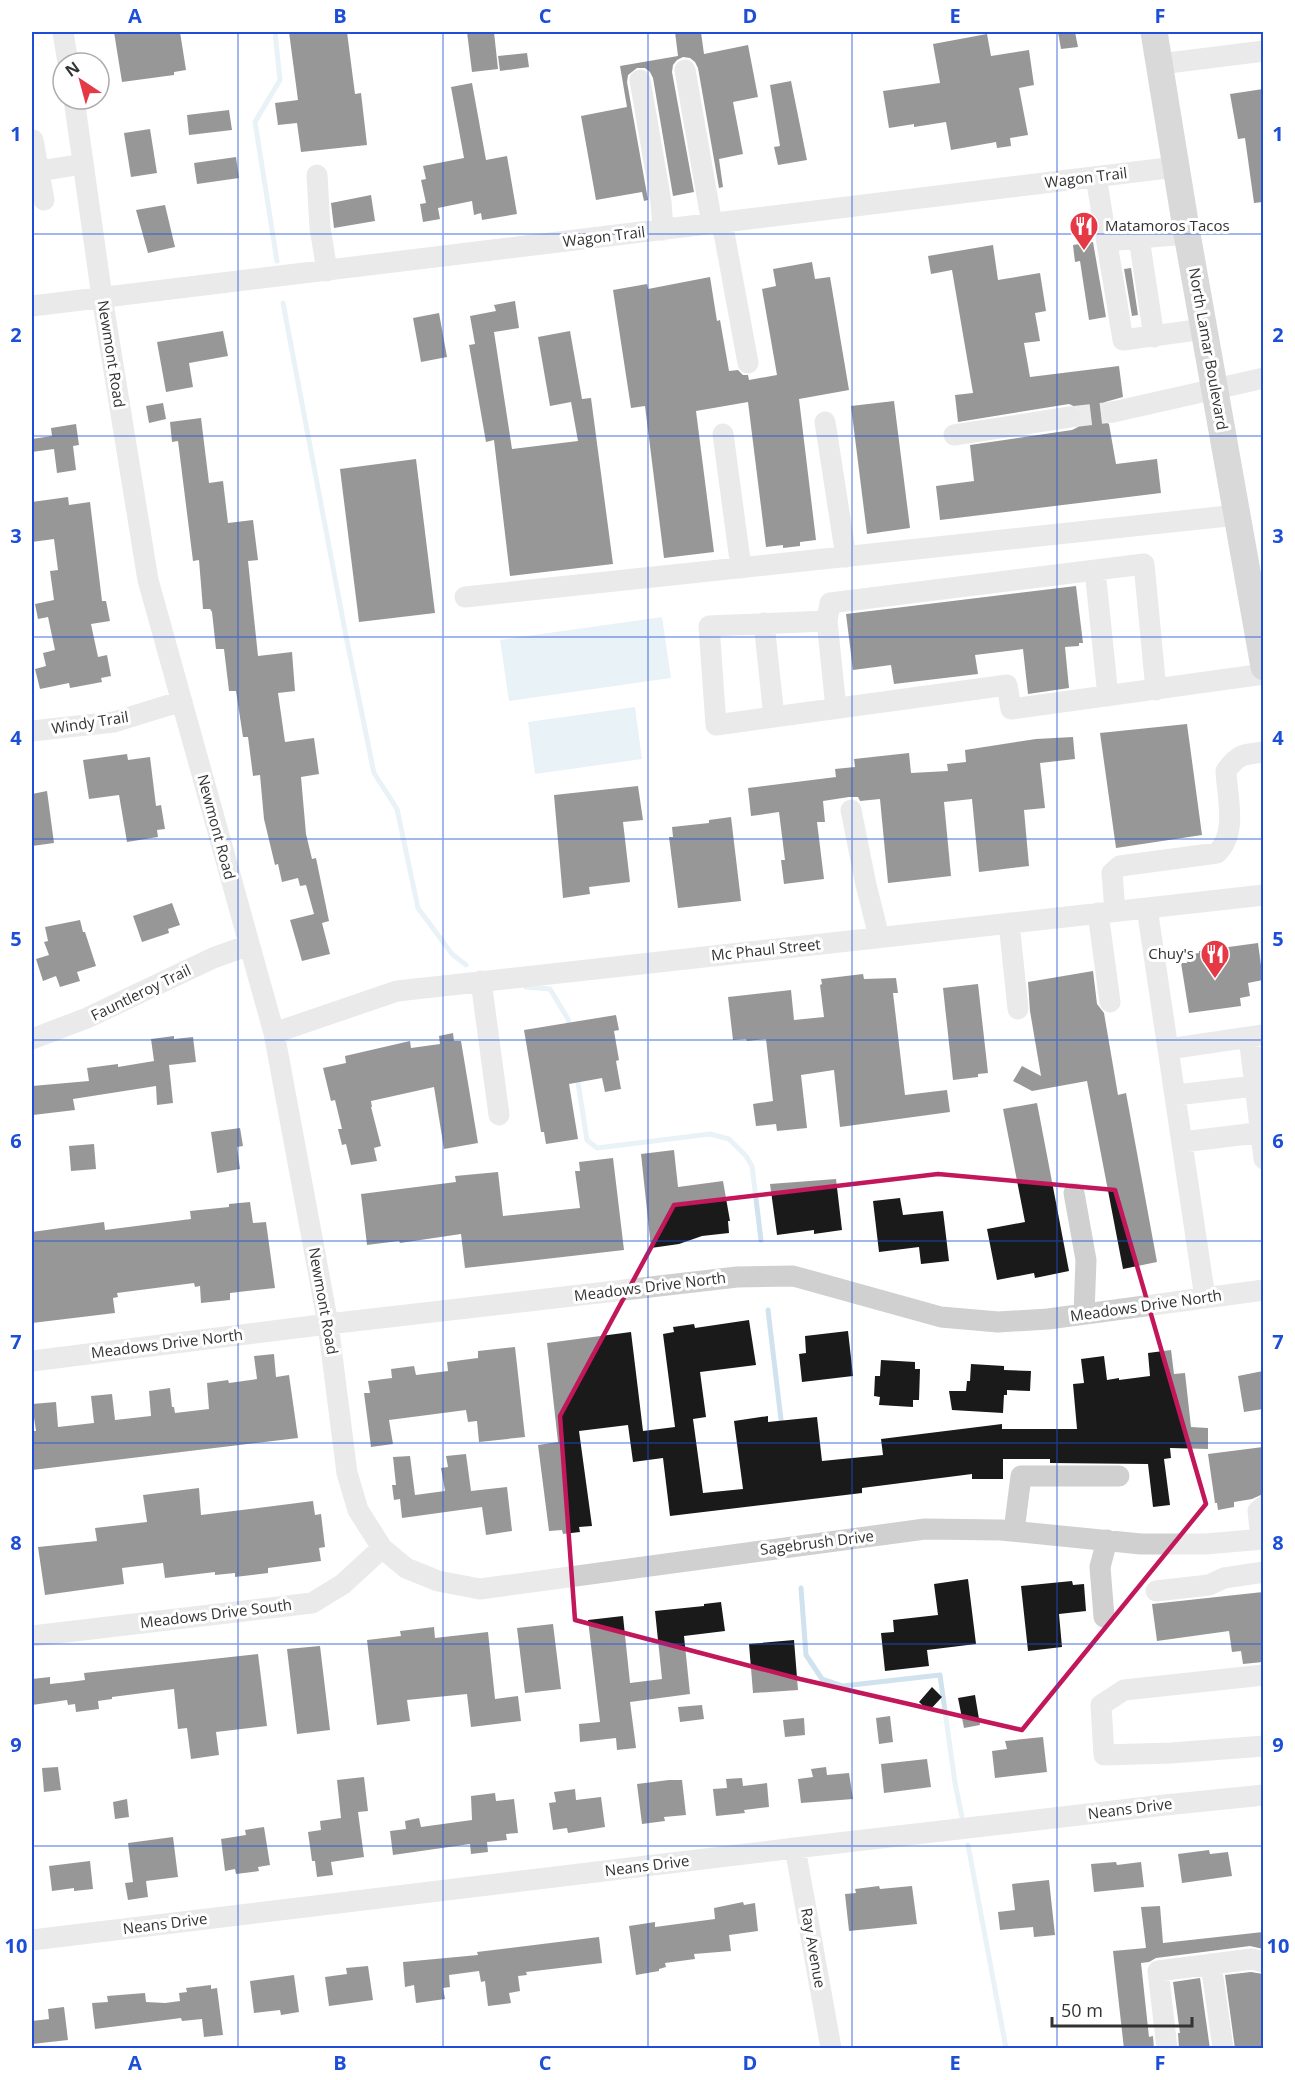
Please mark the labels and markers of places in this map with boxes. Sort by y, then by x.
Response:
restaurant icon: Matamoros Tacos [1068,210,1100,252]
place label: Matamoros Tacos [1105,215,1230,235]
restaurant icon: Chuy's [1199,938,1231,980]
place label: Chuy's [1148,943,1194,963]

